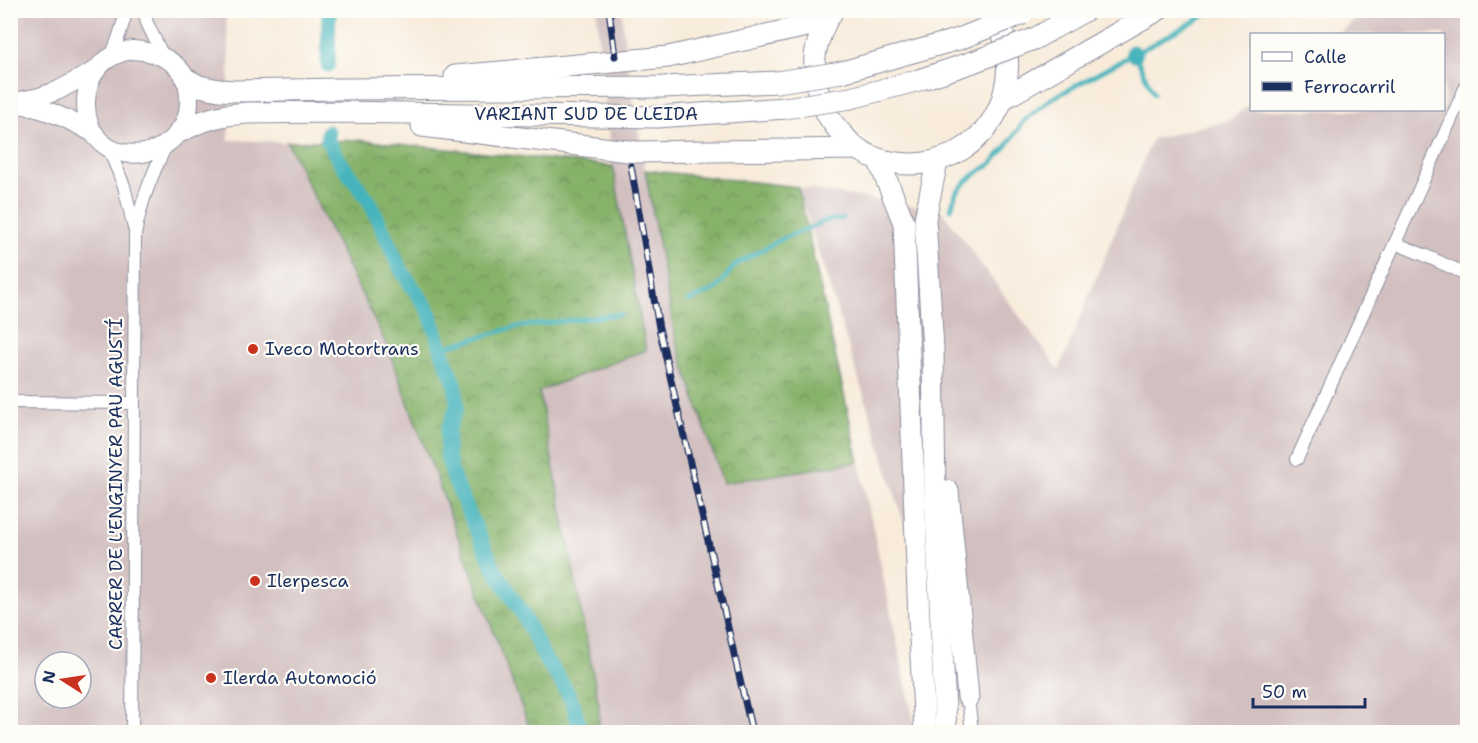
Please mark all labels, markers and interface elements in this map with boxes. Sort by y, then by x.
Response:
legend [1250,33,1445,111]
text: Calle [1304,45,1347,69]
text: Ferrocarril [1304,75,1396,99]
street label: VARIANT SUD DE LLEIDA [474,102,698,126]
street label: CARRER DE L'ENGINYER PAU AGUSTÍ [104,318,128,650]
place label: Iveco Motortrans [265,337,419,361]
marker: Iveco Motortrans [246,342,260,356]
place label: Ilerpesca [267,569,349,593]
marker: Ilerpesca [248,574,262,588]
north arrow [33,650,93,710]
place label: Ilerda Automoció [223,666,377,690]
text: N [37,669,60,685]
marker: Ilerda Automoció [204,671,218,685]
scale bar [1253,671,1366,709]
text: 50 m [1262,680,1307,704]

